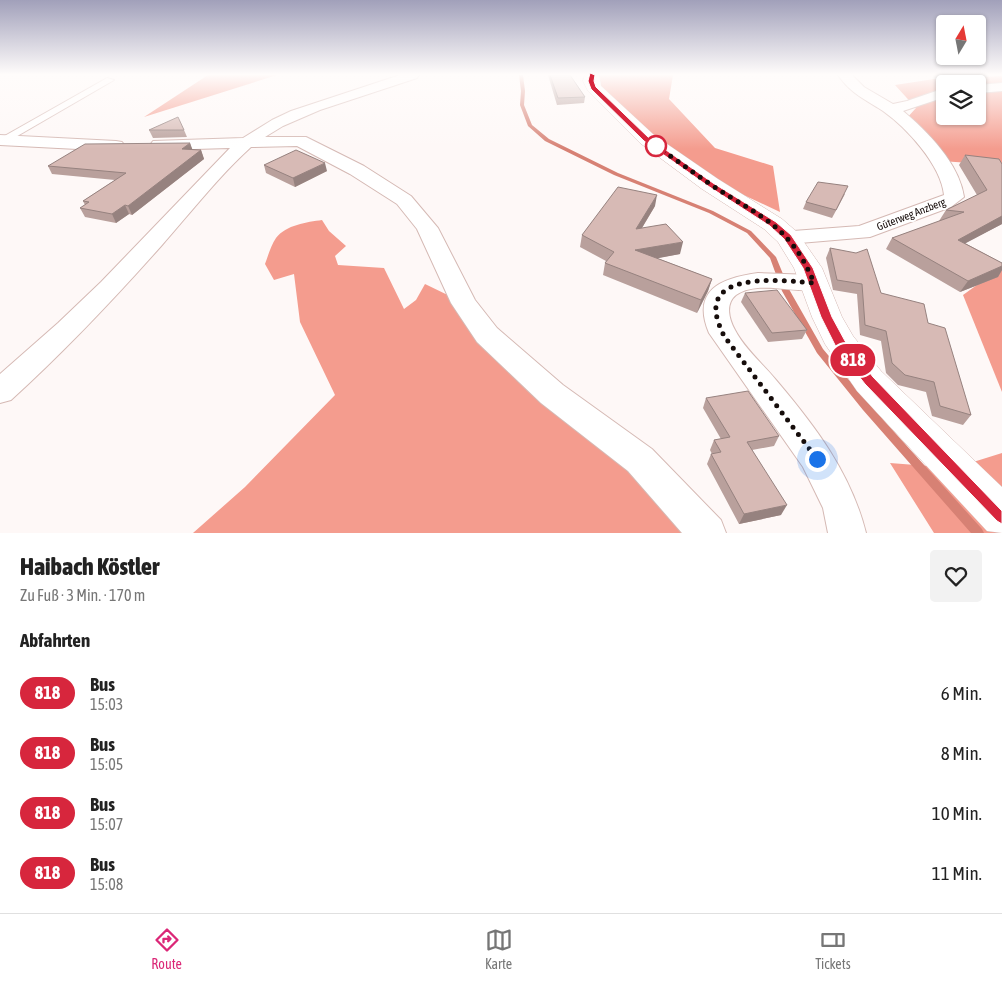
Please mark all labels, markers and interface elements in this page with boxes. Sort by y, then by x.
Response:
north arrow [936,15,986,65]
map controls [936,15,986,125]
button: layers [936,75,986,125]
unlabelled marker [645,135,667,157]
street label: Güterweg Anzberg [875,195,947,233]
line badge: 818 [824,344,882,376]
text: 818 [840,349,866,370]
your location [805,447,830,472]
button: heart [930,550,982,602]
text: Haibach Köstler [20,553,159,580]
text: Zu Fuß · 3 Min. · 170 m [20,586,145,604]
text: Abfahrten [20,629,90,651]
text: Bus [90,673,115,695]
text: 818 [35,682,60,703]
text: 6 Min. [941,682,982,704]
text: 15:03 [90,695,123,713]
text: Bus [90,733,115,755]
text: 818 [35,742,60,763]
text: 8 Min. [941,742,982,764]
text: 15:05 [90,755,123,773]
text: Bus [90,793,115,815]
text: 818 [35,802,60,823]
text: 10 Min. [932,802,982,824]
text: 15:07 [90,815,123,833]
text: Bus [90,853,115,875]
text: 818 [35,862,60,883]
text: 11 Min. [932,862,982,884]
text: 15:08 [90,875,123,893]
tab: Route [151,926,182,972]
tab: Karte [485,926,513,972]
tab: Tickets [815,926,851,972]

